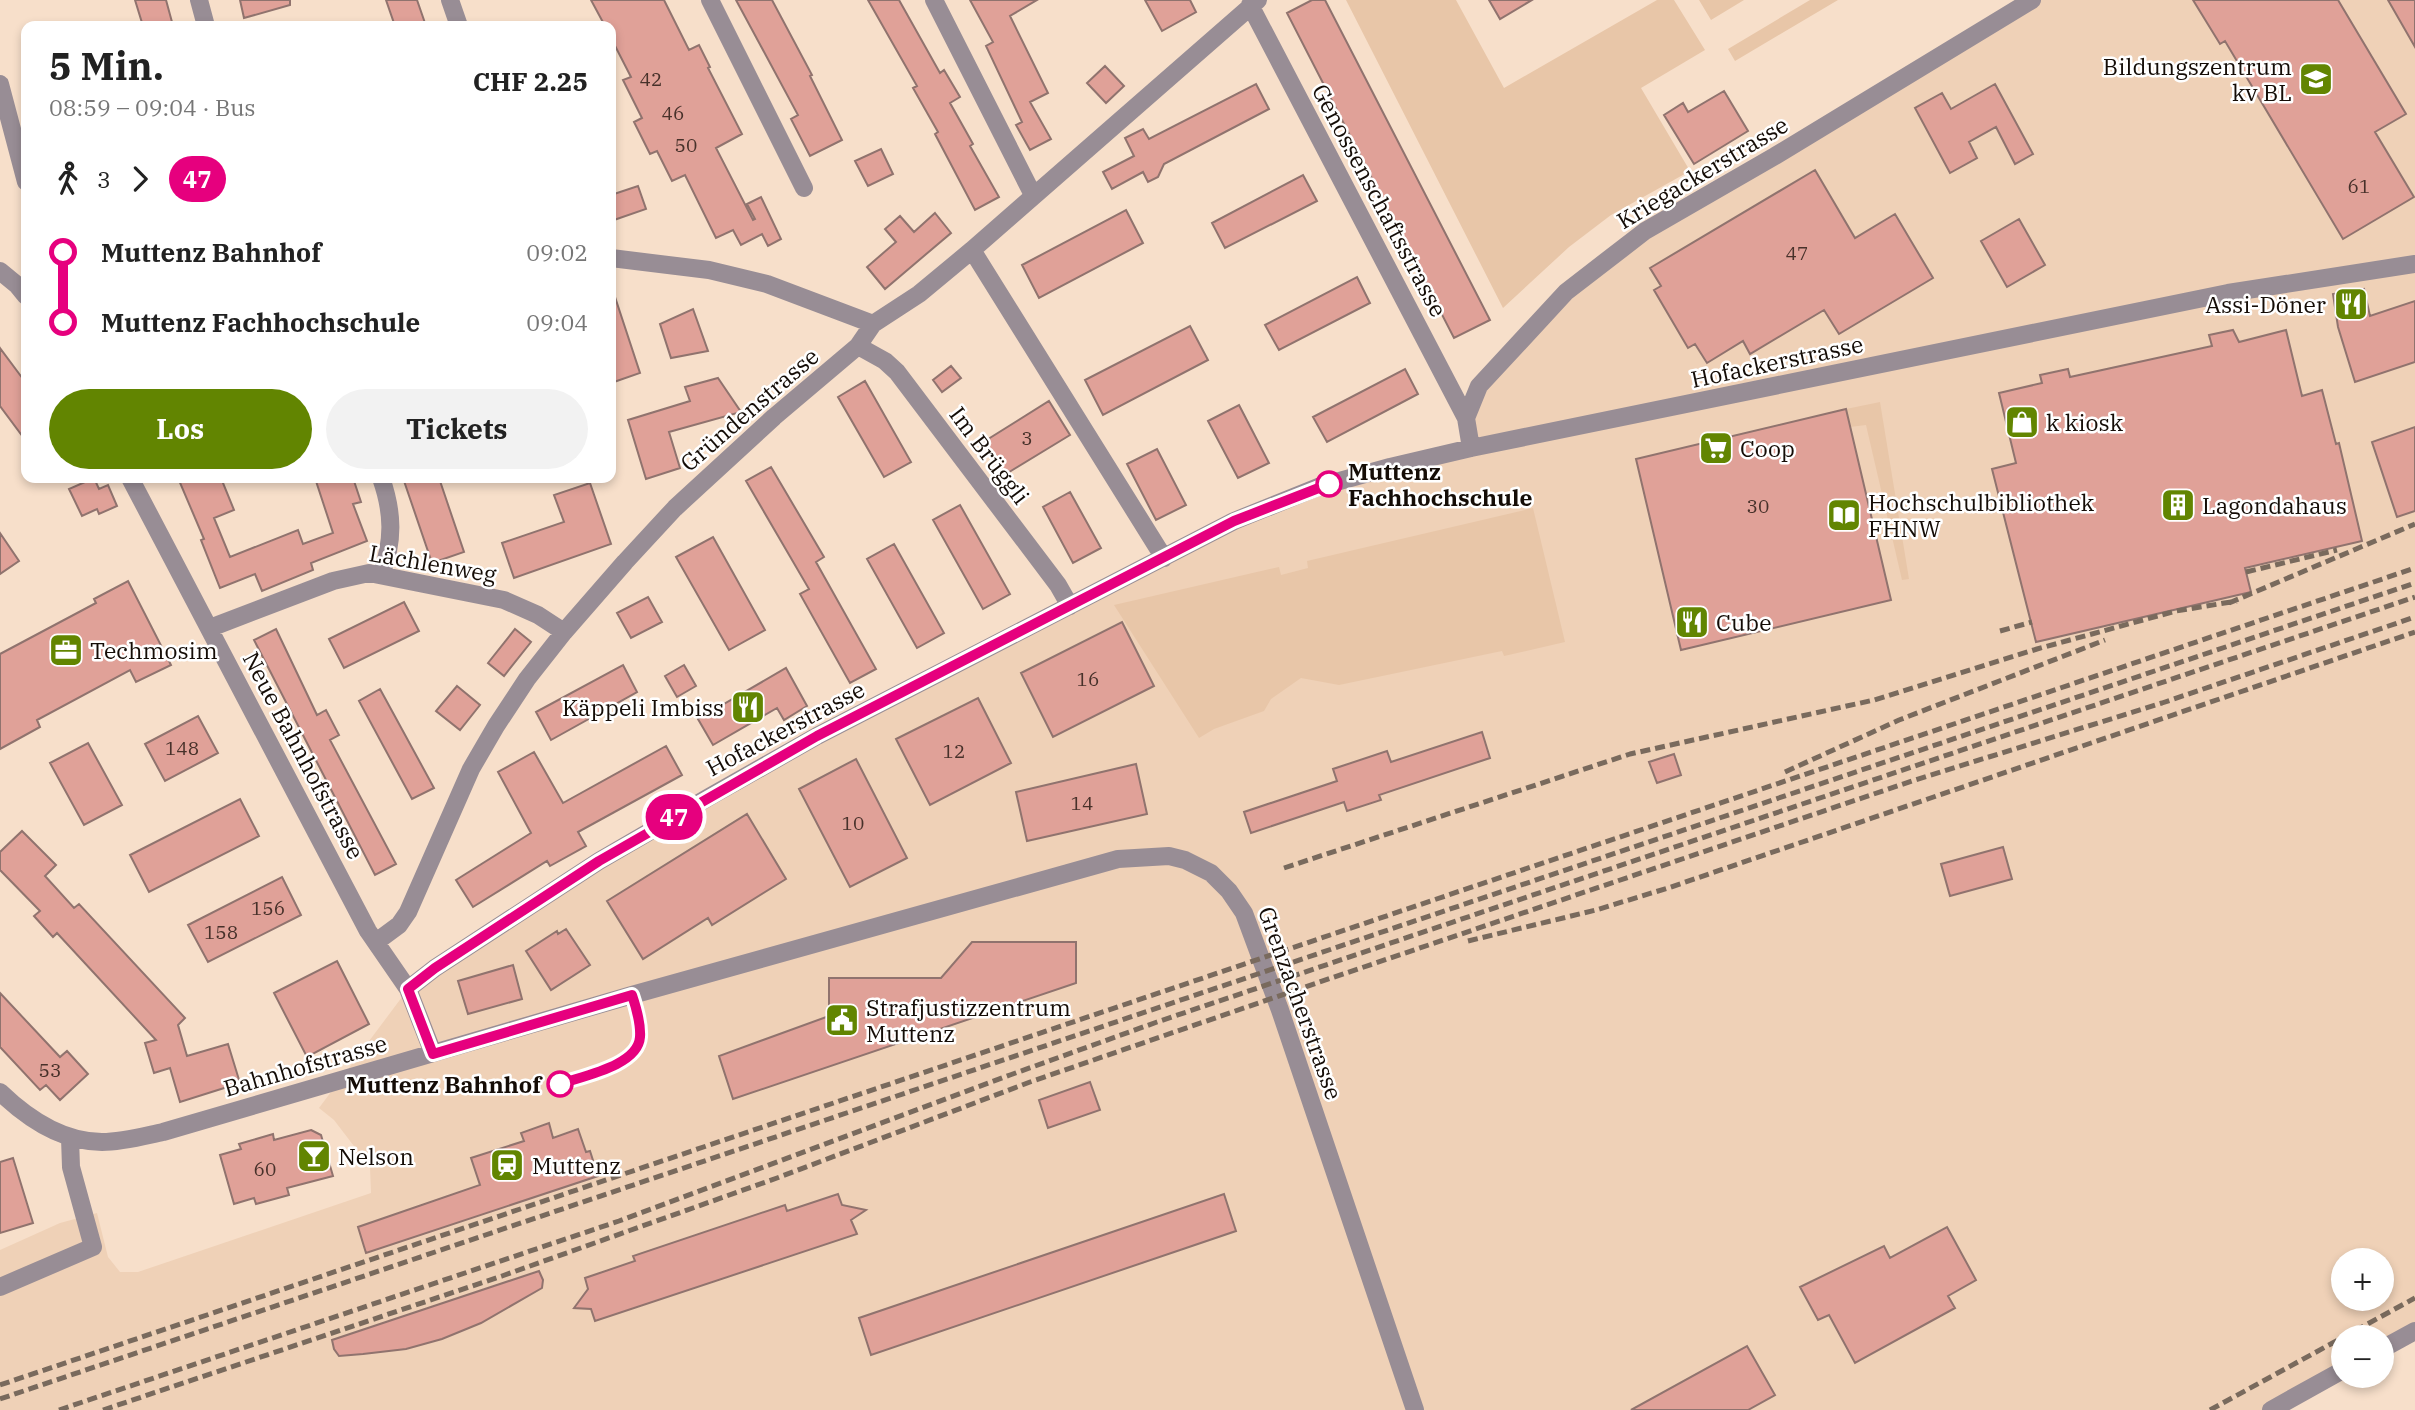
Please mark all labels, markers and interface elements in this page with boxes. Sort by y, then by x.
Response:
text: 5 Min. [49,41,164,90]
place label: Bildungszentrum kv BL [2103,51,2292,107]
school or university icon: Bildungszentrum kv BL [2297,60,2335,98]
text: CHF 2.25 [473,64,588,98]
house number: 42 [640,67,662,91]
street label: Genossenschaftsstrasse [1306,78,1454,322]
text: 08:59 – 09:04 · Bus [49,92,256,122]
house number: 46 [662,101,684,125]
street label: Kriegackerstrasse [1611,109,1793,235]
house number: 50 [675,133,697,157]
icon: walk [49,160,87,198]
icon: forward [121,160,159,198]
text: 47 [183,163,212,195]
text: 3 [97,164,111,194]
house number: 61 [2348,174,2370,198]
text: Muttenz Bahnhof [101,235,321,269]
text: 09:02 [526,237,588,267]
house number: 47 [1786,241,1808,265]
restaurant icon: Assi-Döner [2332,285,2370,323]
place label: Assi-Döner [2205,289,2326,319]
text: Muttenz Fachhochschule [101,305,420,339]
text: 09:04 [526,307,588,337]
street label: Hofackerstrasse [1688,328,1866,394]
street label: Gründenstrasse [674,341,824,477]
button: Los [49,389,312,469]
button: Tickets [326,389,588,469]
street label: Im Brüggli [944,400,1036,510]
shop icon: k kiosk [2003,403,2041,441]
place label: k kiosk [2046,407,2124,437]
house number: 3 [1021,426,1033,450]
supermarket icon: Coop [1697,429,1735,467]
place label: Coop [1740,433,1795,463]
place label: Muttenz Fachhochschule [1348,456,1532,512]
marker: Muttenz Fachhochschule [1316,471,1342,497]
building icon: Lagondahaus [2159,486,2197,524]
place label: Hochschulbibliothek FHNW [1868,487,2095,543]
place label: Lagondahaus [2202,490,2347,520]
house number: 30 [1747,494,1769,518]
library icon: Hochschulbibliothek FHNW [1825,496,1863,534]
street label: Lächlenweg [367,537,499,589]
restaurant icon: Cube [1673,603,1711,641]
place label: Cube [1716,607,1771,637]
office icon: Techmosim [47,631,85,669]
place label: Techmosim [90,635,218,665]
street label: Neue Bahnhofstrasse [237,646,371,864]
house number: 16 [1077,667,1099,691]
street label: Hofackerstrasse [701,674,869,782]
restaurant icon: Käppeli Imbiss [729,688,767,726]
place label: Käppeli Imbiss [562,692,724,722]
house number: 148 [165,736,199,760]
house number: 12 [943,739,965,763]
house number: 14 [1071,791,1093,815]
line badge: 47 [642,794,706,840]
text: 47 [660,801,688,833]
house number: 10 [842,811,864,835]
house number: 156 [251,896,285,920]
street label: Grenzacherstrasse [1252,902,1350,1104]
house number: 158 [204,920,238,944]
place label: Strafjustizzentrum Muttenz [866,992,1071,1048]
public building icon: Strafjustizzentrum Muttenz [823,1001,861,1039]
street label: Bahnhofstrasse [220,1027,390,1103]
house number: 53 [39,1058,61,1082]
place label: Muttenz Bahnhof [346,1069,543,1099]
marker: Muttenz Bahnhof [547,1071,573,1097]
bar icon: Nelson [295,1137,333,1175]
place label: Nelson [338,1141,414,1171]
station icon: Muttenz [488,1146,526,1184]
place label: Muttenz [532,1150,621,1180]
house number: 60 [254,1157,276,1181]
map controls [2331,1248,2394,1388]
button: + [2331,1248,2394,1311]
button: − [2331,1325,2394,1388]

